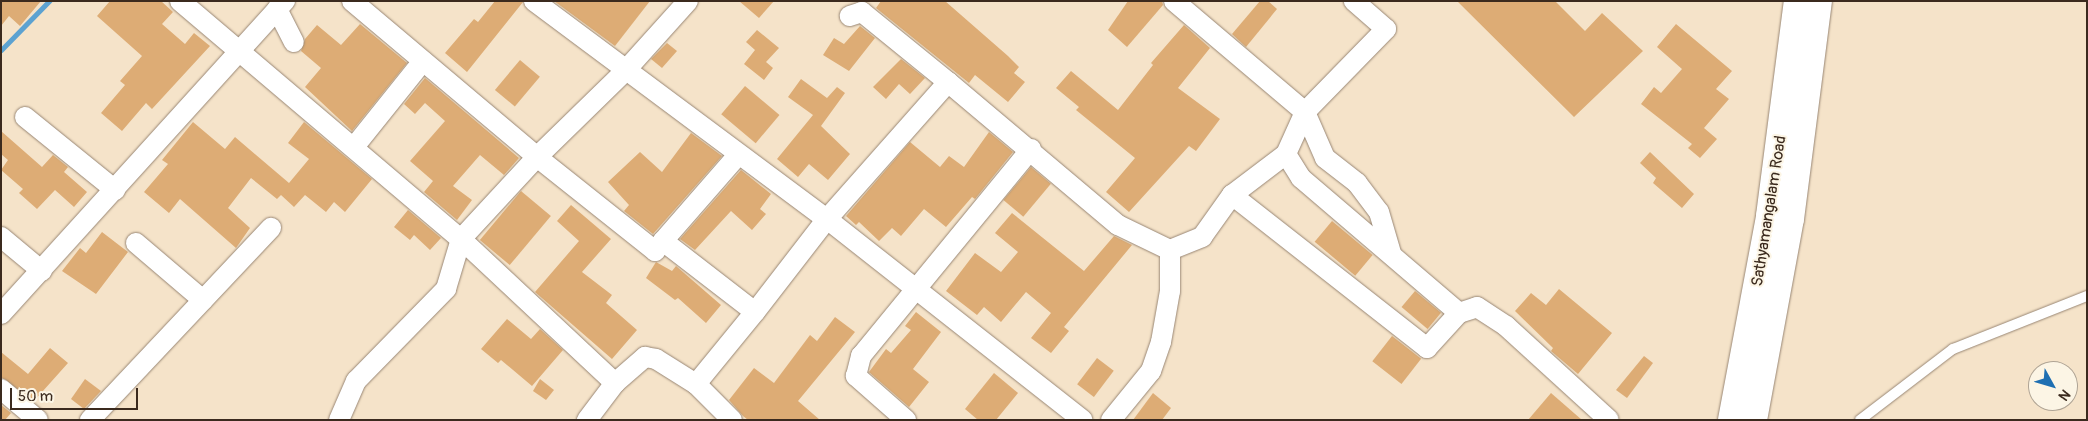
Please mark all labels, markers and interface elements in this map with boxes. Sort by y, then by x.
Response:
street label: Sathyamangalam Road [1748,134,1790,288]
north arrow [2028,361,2078,411]
scale bar [12,378,140,410]
text: N [2055,386,2074,404]
text: 50 m [18,387,53,406]

